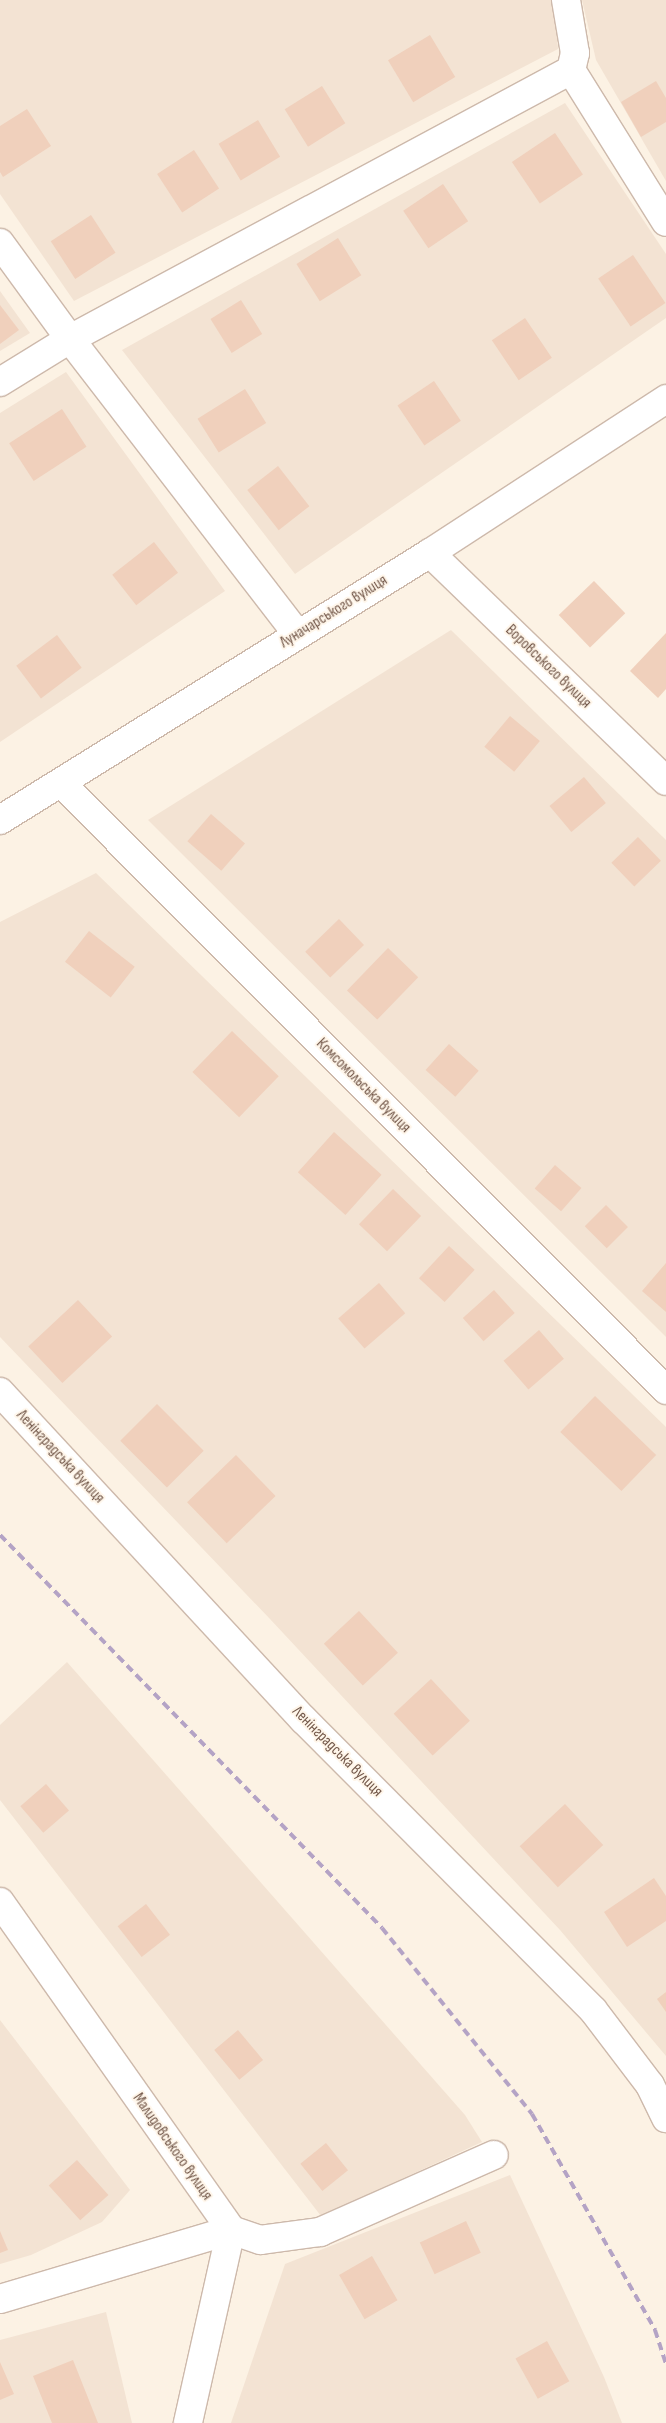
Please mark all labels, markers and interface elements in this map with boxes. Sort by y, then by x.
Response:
street label: Луначарського вулиця [277,571,391,653]
street label: Воровського вулиця [501,621,595,713]
street label: Комсомольська вулиця [312,1035,414,1137]
street label: Ленінградська вулиця [12,1406,108,1508]
street label: Ленінградська вулиця [288,1703,386,1801]
street label: Малидовського вулиця [128,2090,216,2204]

